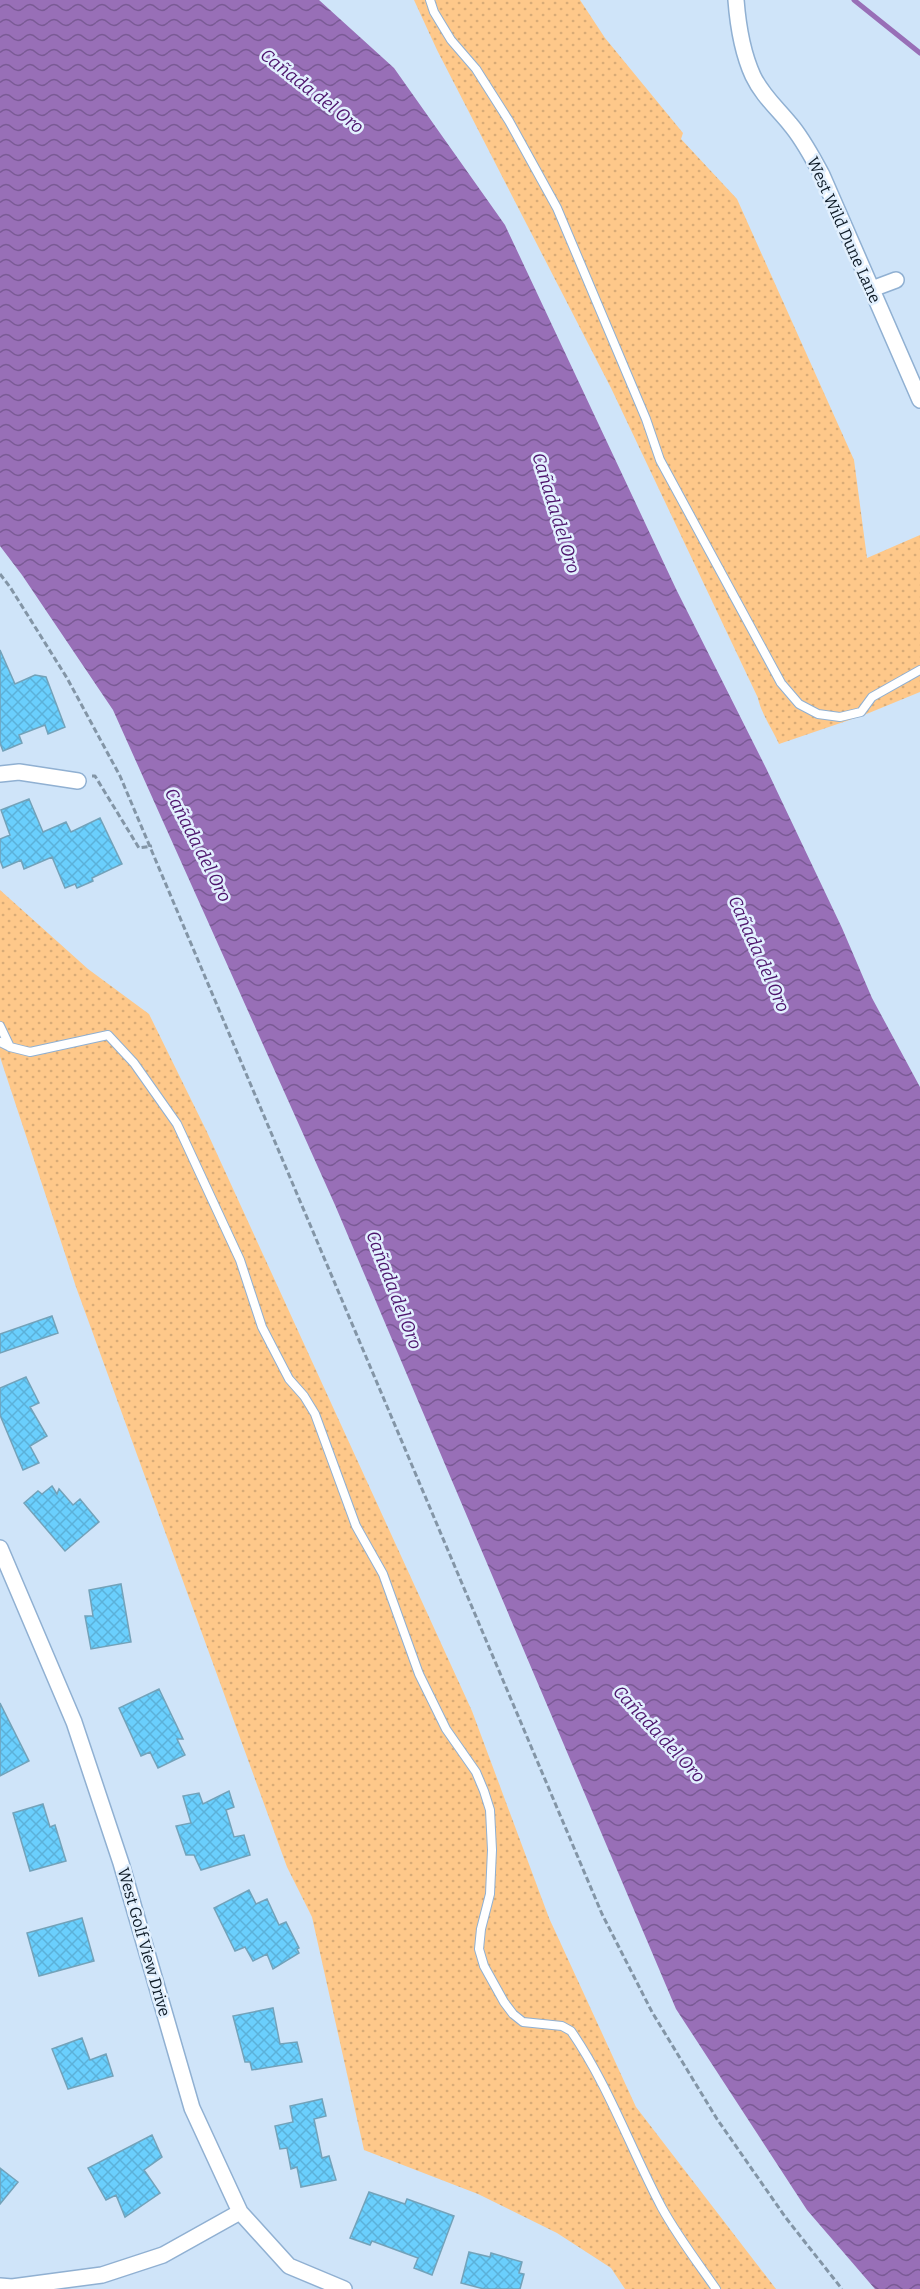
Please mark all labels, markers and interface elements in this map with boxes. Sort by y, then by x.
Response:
water label: Cañada del Oro [256,44,368,138]
street label: West Wild Dune Lane [803,154,885,306]
water label: Cañada del Oro [527,450,585,576]
water label: Cañada del Oro [160,784,236,906]
water label: Cañada del Oro [724,892,794,1016]
water label: Cañada del Oro [361,1228,427,1352]
water label: Cañada del Oro [608,1681,710,1787]
street label: West Golf View Drive [114,1865,174,2019]

